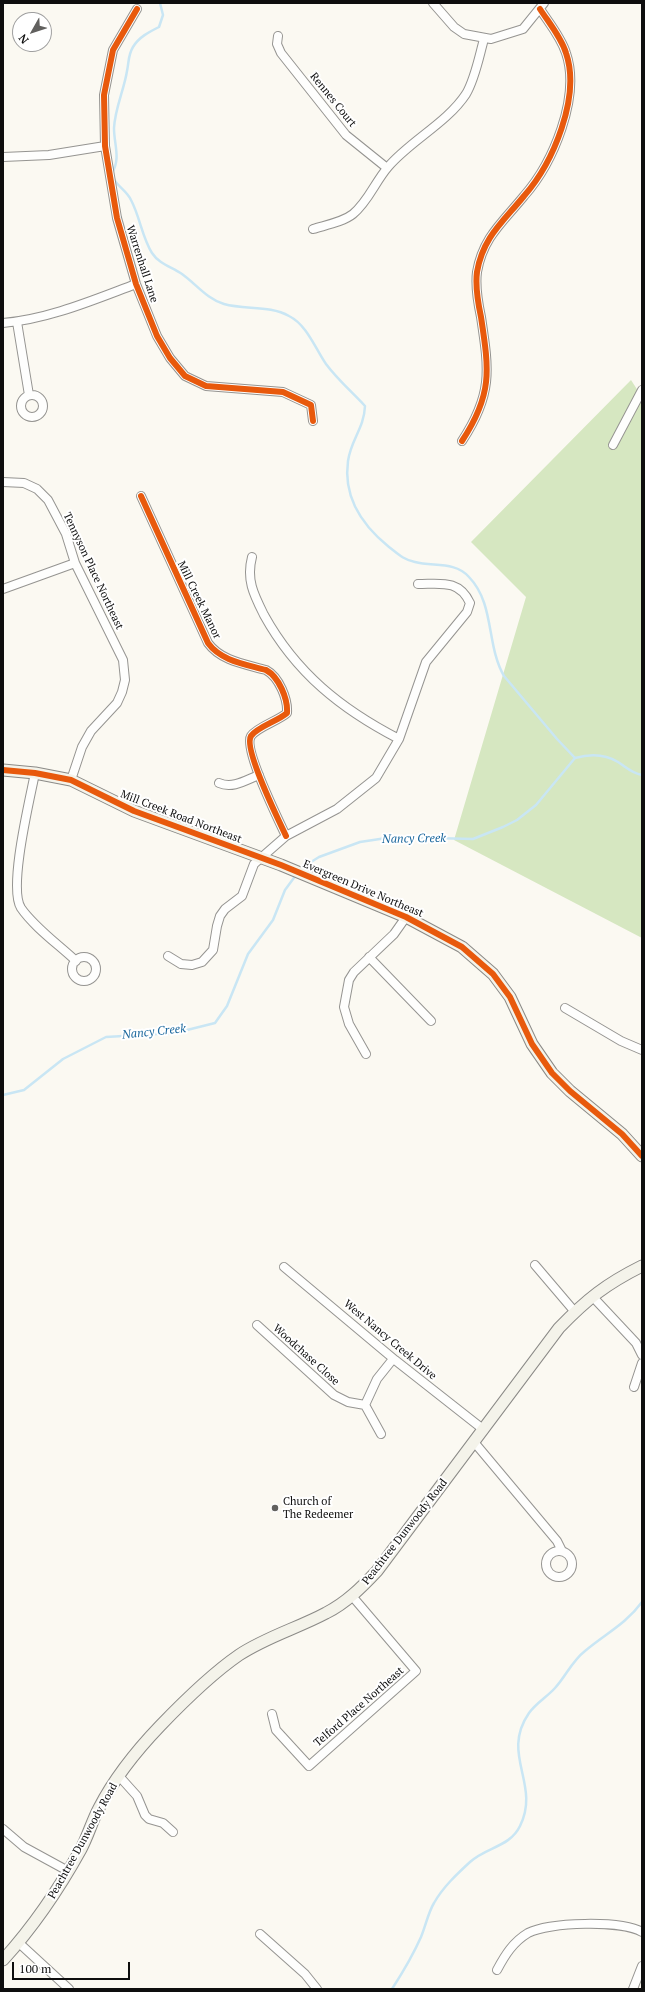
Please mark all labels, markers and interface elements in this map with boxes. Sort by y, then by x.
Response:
north arrow [12,12,52,52]
text: N [15,31,32,47]
street label: Rennes Court [307,70,359,130]
street label: Warrenhall Lane [123,224,161,304]
street label: Tennyson Place Northeast [60,510,126,632]
street label: Mill Creek Manor [174,559,224,641]
street label: Mill Creek Road Northeast [118,788,244,846]
water label: Nancy Creek [382,831,446,847]
street label: Evergreen Drive Northeast [301,858,425,920]
water label: Nancy Creek [121,1021,187,1043]
street label: West Nancy Creek Drive [341,1297,439,1383]
street label: Woodchase Close [270,1322,342,1388]
street label: Peachtree Dunwoody Road [360,1477,450,1587]
place label: Church of The Redeemer [283,1495,353,1521]
marker: Church of The Redeemer [270,1503,280,1513]
street label: Telford Place Northeast [311,1664,407,1750]
street label: Peachtree Dunwoody Road [46,1781,120,1901]
scale bar [14,1954,132,1980]
text: 100 m [19,1961,51,1976]

